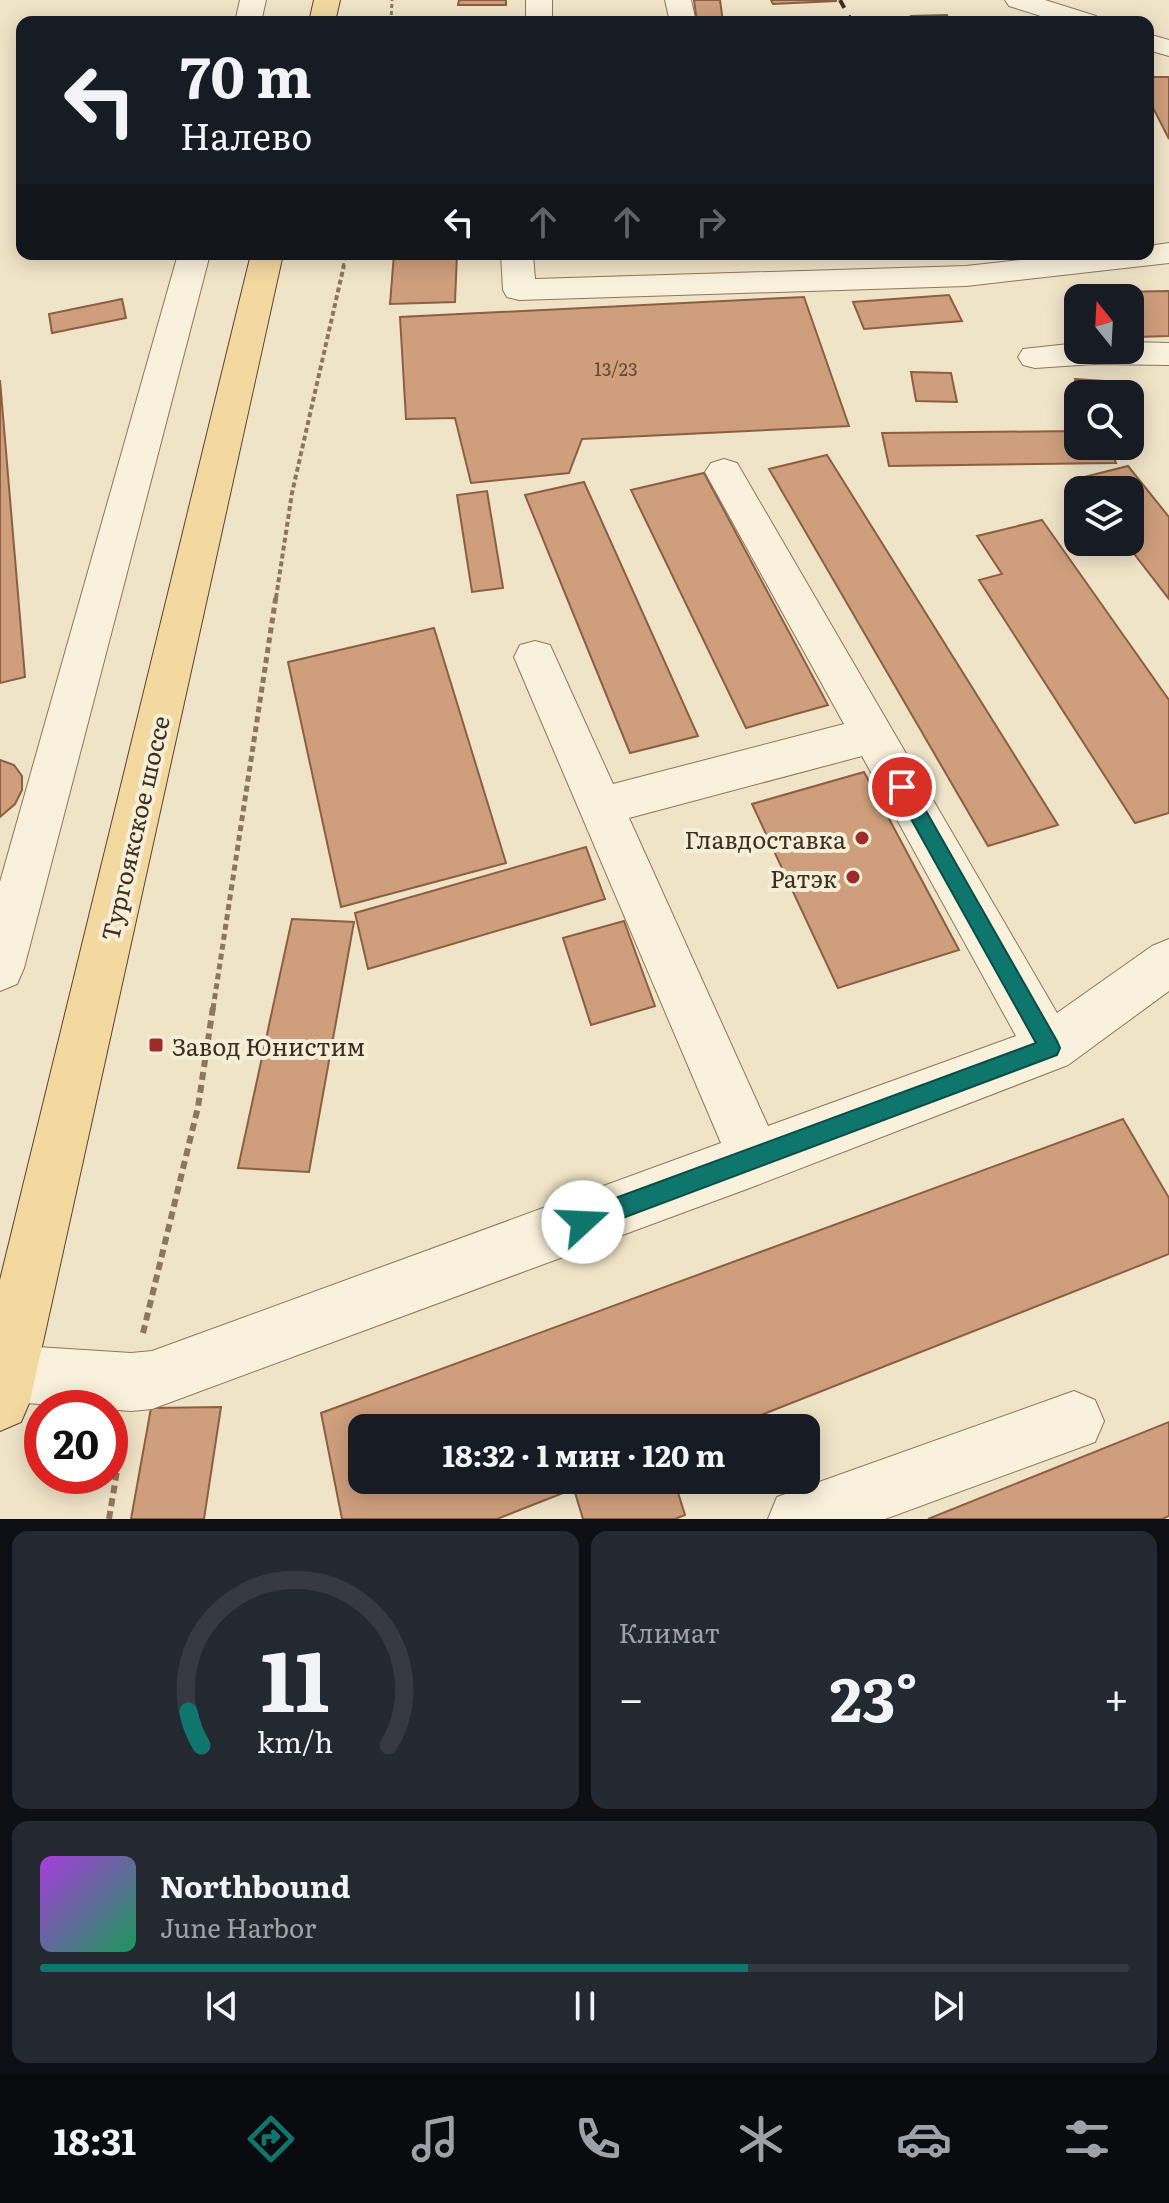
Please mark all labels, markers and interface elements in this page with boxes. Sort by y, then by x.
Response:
text: 70 m [180,32,312,115]
icon: left [48,48,152,152]
text: Налево [180,108,312,161]
icon: left [437,200,481,244]
icon: ahead [521,200,565,244]
icon: ahead [605,200,649,244]
icon: right [689,200,733,244]
north arrow [1064,284,1144,364]
map controls [1064,284,1144,556]
house number: 13/23 [594,355,638,382]
button: search [1064,380,1144,460]
button: layers [1064,476,1144,556]
street label: Тургоякское шоссе [91,712,177,944]
pin [868,753,936,821]
icon: arrive [880,765,924,809]
place label: Главдоставка [684,821,846,856]
marker: Главдоставка [853,829,871,847]
place label: Ратэк [770,860,837,895]
marker: Ратэк [844,868,862,886]
place label: Завод Юнистим [172,1028,365,1063]
marker: Завод Юнистим [147,1036,165,1054]
position arrow [541,1180,625,1264]
speed limit sign: 20 [24,1390,128,1494]
text: 18:32 · 1 мин · 120 m [443,1432,726,1476]
text: Климат [619,1612,720,1651]
text: 11 [261,1614,330,1738]
text: 23° [830,1651,918,1740]
text: − [619,1663,644,1729]
text: + [1103,1663,1129,1729]
text: km/h [257,1719,333,1762]
text: Northbound [160,1863,351,1907]
text: June Harbor [160,1907,316,1946]
icon: previous [200,1984,244,2028]
icon: pause [563,1984,607,2028]
icon: next [926,1984,970,2028]
icon: directions [243,2111,299,2167]
icon: music [407,2111,463,2167]
icon: phone [570,2111,626,2167]
icon: climate [733,2111,789,2167]
icon: car [896,2111,952,2167]
icon: filters [1059,2111,1115,2167]
text: 18:31 [54,2113,136,2166]

